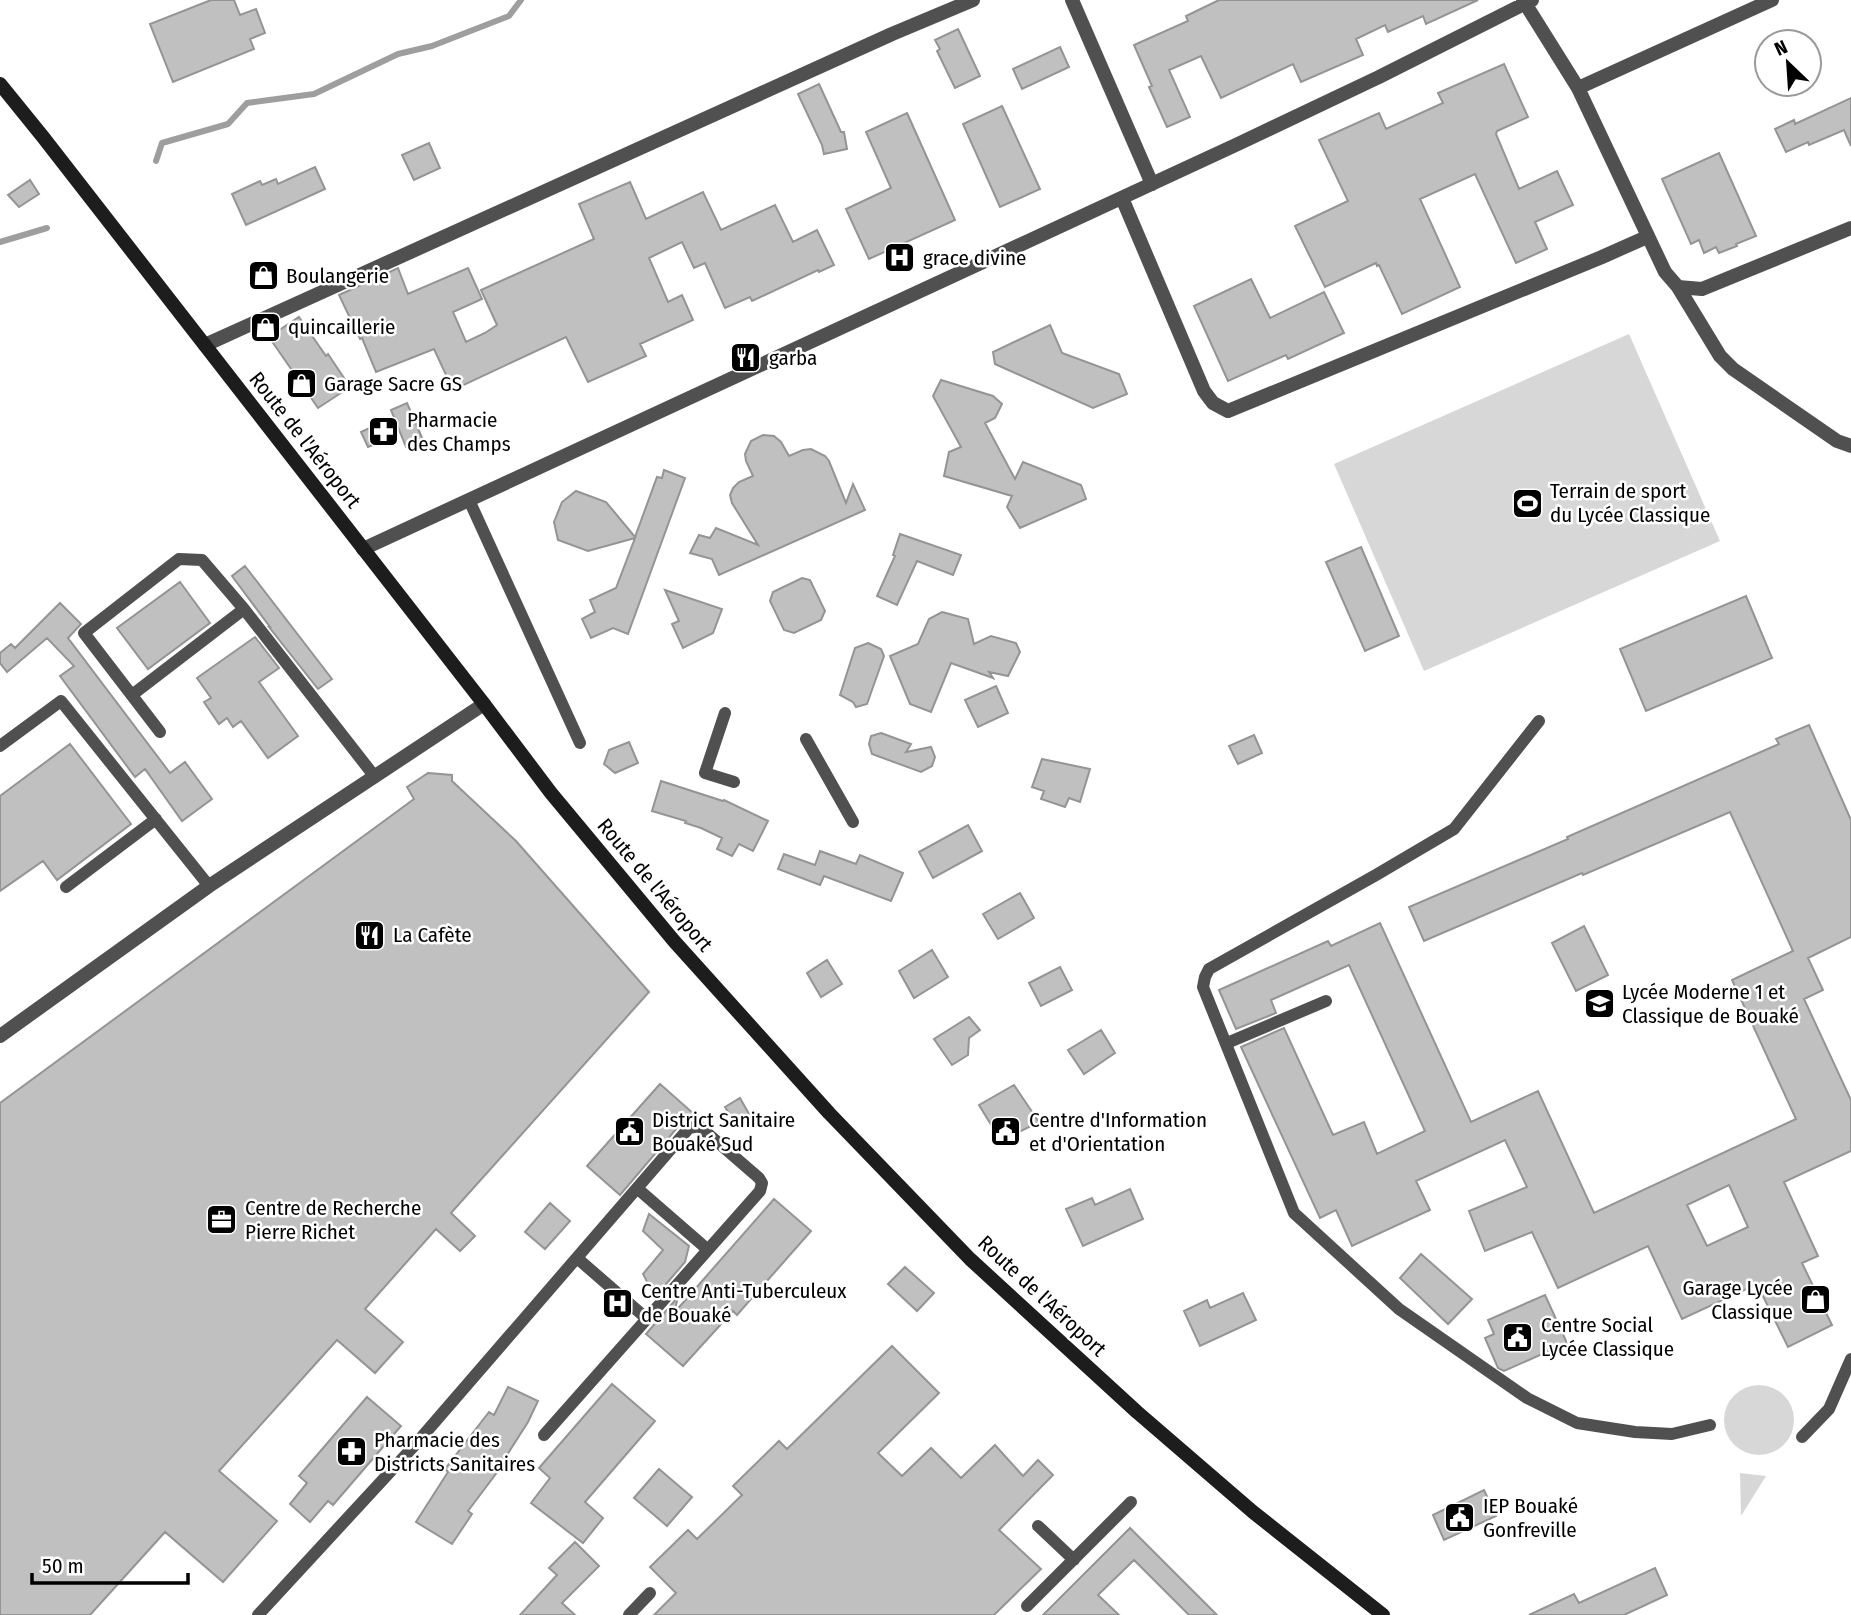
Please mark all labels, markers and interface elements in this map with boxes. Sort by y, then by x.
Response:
north arrow [1753,28,1823,98]
text: N [1771,35,1791,61]
hospital icon: grace divine [883,241,917,275]
place label: grace divine [923,245,1026,271]
shop icon: Boulangerie [246,259,280,293]
place label: Boulangerie [286,263,389,289]
shop icon: quincaillerie [248,310,282,344]
place label: quincaillerie [288,314,395,340]
restaurant icon: garba [729,341,763,375]
place label: garba [769,345,817,371]
street label: Route de l'Aéroport [244,367,366,514]
shop icon: Garage Sacre GS [284,367,318,401]
place label: Garage Sacre GS [324,371,462,397]
place label: Pharmacie des Champs [407,407,511,457]
pharmacy icon: Pharmacie des Champs [367,415,401,449]
place label: Terrain de sport du Lycée Classique [1550,478,1710,528]
sports icon: Terrain de sport du Lycée Classique [1510,486,1544,520]
street label: Route de l'Aéroport [592,813,718,957]
restaurant icon: La Cafète [353,918,387,952]
place label: La Cafète [393,922,472,948]
place label: Lycée Moderne 1 et Classique de Bouaké [1622,979,1799,1029]
school or university icon: Lycée Moderne 1 et Classique de Bouaké [1582,987,1616,1021]
place label: District Sanitaire Bouaké Sud [652,1107,795,1157]
place label: Centre d'Information et d'Orientation [1029,1107,1207,1157]
public building icon: District Sanitaire Bouaké Sud [612,1115,646,1149]
public building icon: Centre d'Information et d'Orientation [989,1115,1023,1149]
place label: Centre de Recherche Pierre Richet [245,1195,421,1245]
office icon: Centre de Recherche Pierre Richet [205,1203,239,1237]
street label: Route de l'Aéroport [972,1230,1112,1362]
place label: Garage Lycée Classique [1683,1275,1793,1325]
place label: Centre Anti-Tuberculeux de Bouaké [641,1278,847,1328]
shop icon: Garage Lycée Classique [1799,1283,1833,1317]
hospital icon: Centre Anti-Tuberculeux de Bouaké [601,1286,635,1320]
place label: Centre Social Lycée Classique [1541,1312,1674,1362]
public building icon: Centre Social Lycée Classique [1501,1320,1535,1354]
place label: Pharmacie des Districts Sanitaires [374,1427,535,1477]
pharmacy icon: Pharmacie des Districts Sanitaires [334,1435,368,1469]
place label: IEP Bouaké Gonfreville [1483,1493,1578,1543]
public building icon: IEP Bouaké Gonfreville [1443,1501,1477,1535]
scale bar [32,1542,187,1586]
text: 50 m [42,1553,84,1579]

